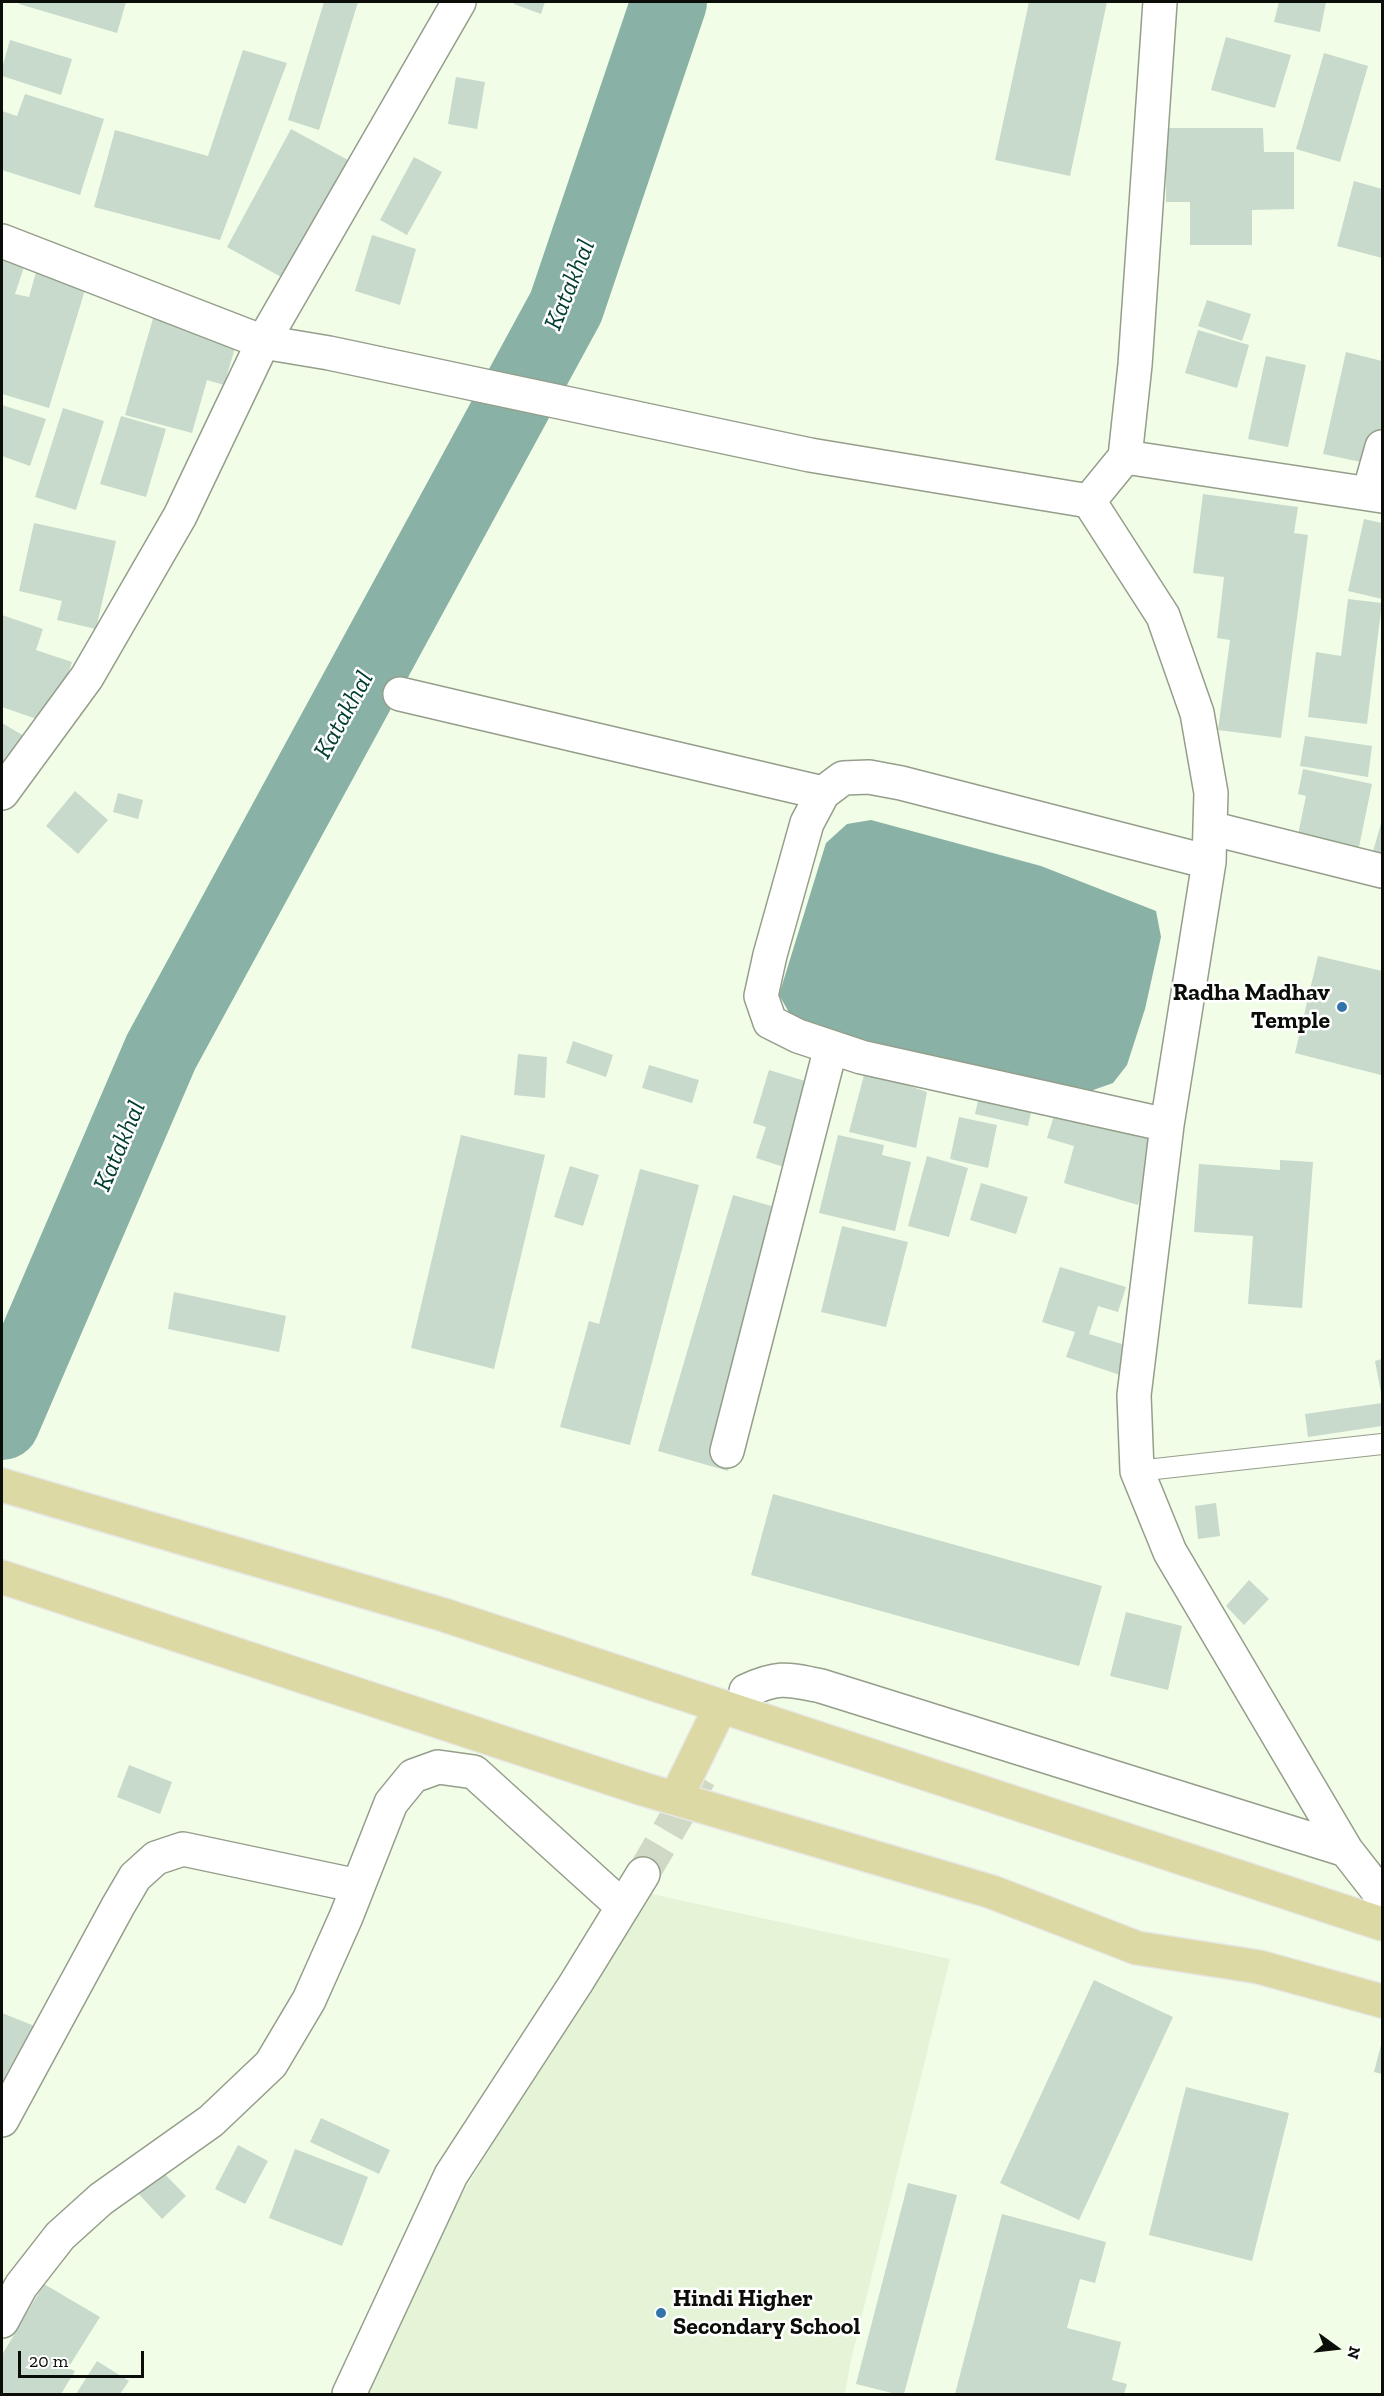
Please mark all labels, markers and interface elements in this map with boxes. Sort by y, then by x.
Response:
water label: Katakhal [538,235,602,335]
water label: Katakhal [307,666,381,764]
place label: Radha Madhav Temple [1173,979,1330,1035]
marker: Radha Madhav Temple [1335,1000,1349,1014]
water label: Katakhal [87,1096,153,1196]
place label: Hindi Higher Secondary School [673,2285,860,2341]
marker: Hindi Higher Secondary School [654,2306,668,2320]
north arrow [1306,2318,1366,2378]
scale bar [21,2339,147,2377]
text: N [1343,2344,1365,2361]
text: 20 m [29,2350,68,2372]

